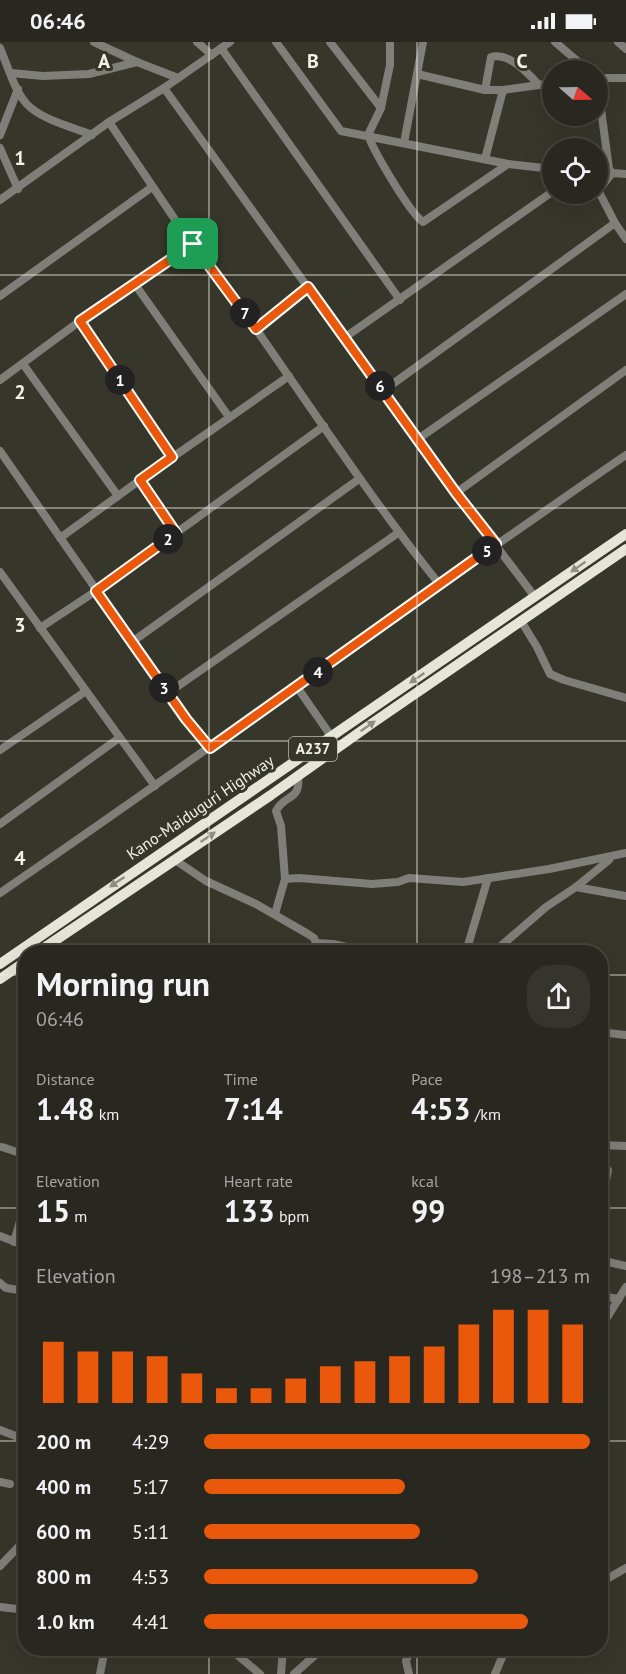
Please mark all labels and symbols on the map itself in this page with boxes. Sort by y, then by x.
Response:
text: A [98,48,111,74]
text: B [307,48,319,74]
text: C [516,48,528,74]
north arrow [542,60,608,126]
text: 1 [14,145,26,171]
pin [167,218,218,269]
pin: 7 [230,298,260,328]
pin: 1 [105,365,135,395]
pin: 6 [365,371,395,401]
text: 2 [14,379,26,405]
pin: 2 [153,524,183,554]
pin: 5 [472,536,502,566]
one-way arrow [570,561,586,572]
text: 3 [14,612,26,638]
pin: 4 [303,657,333,687]
one-way arrow [410,672,426,684]
pin: 3 [149,673,179,703]
one-way arrow [360,721,376,732]
road number: A237 [289,737,337,761]
street label: Kano-Maiduguri Highway [123,750,278,864]
one-way arrow [200,832,216,843]
text: 4 [14,845,26,871]
one-way arrow [110,876,126,888]

